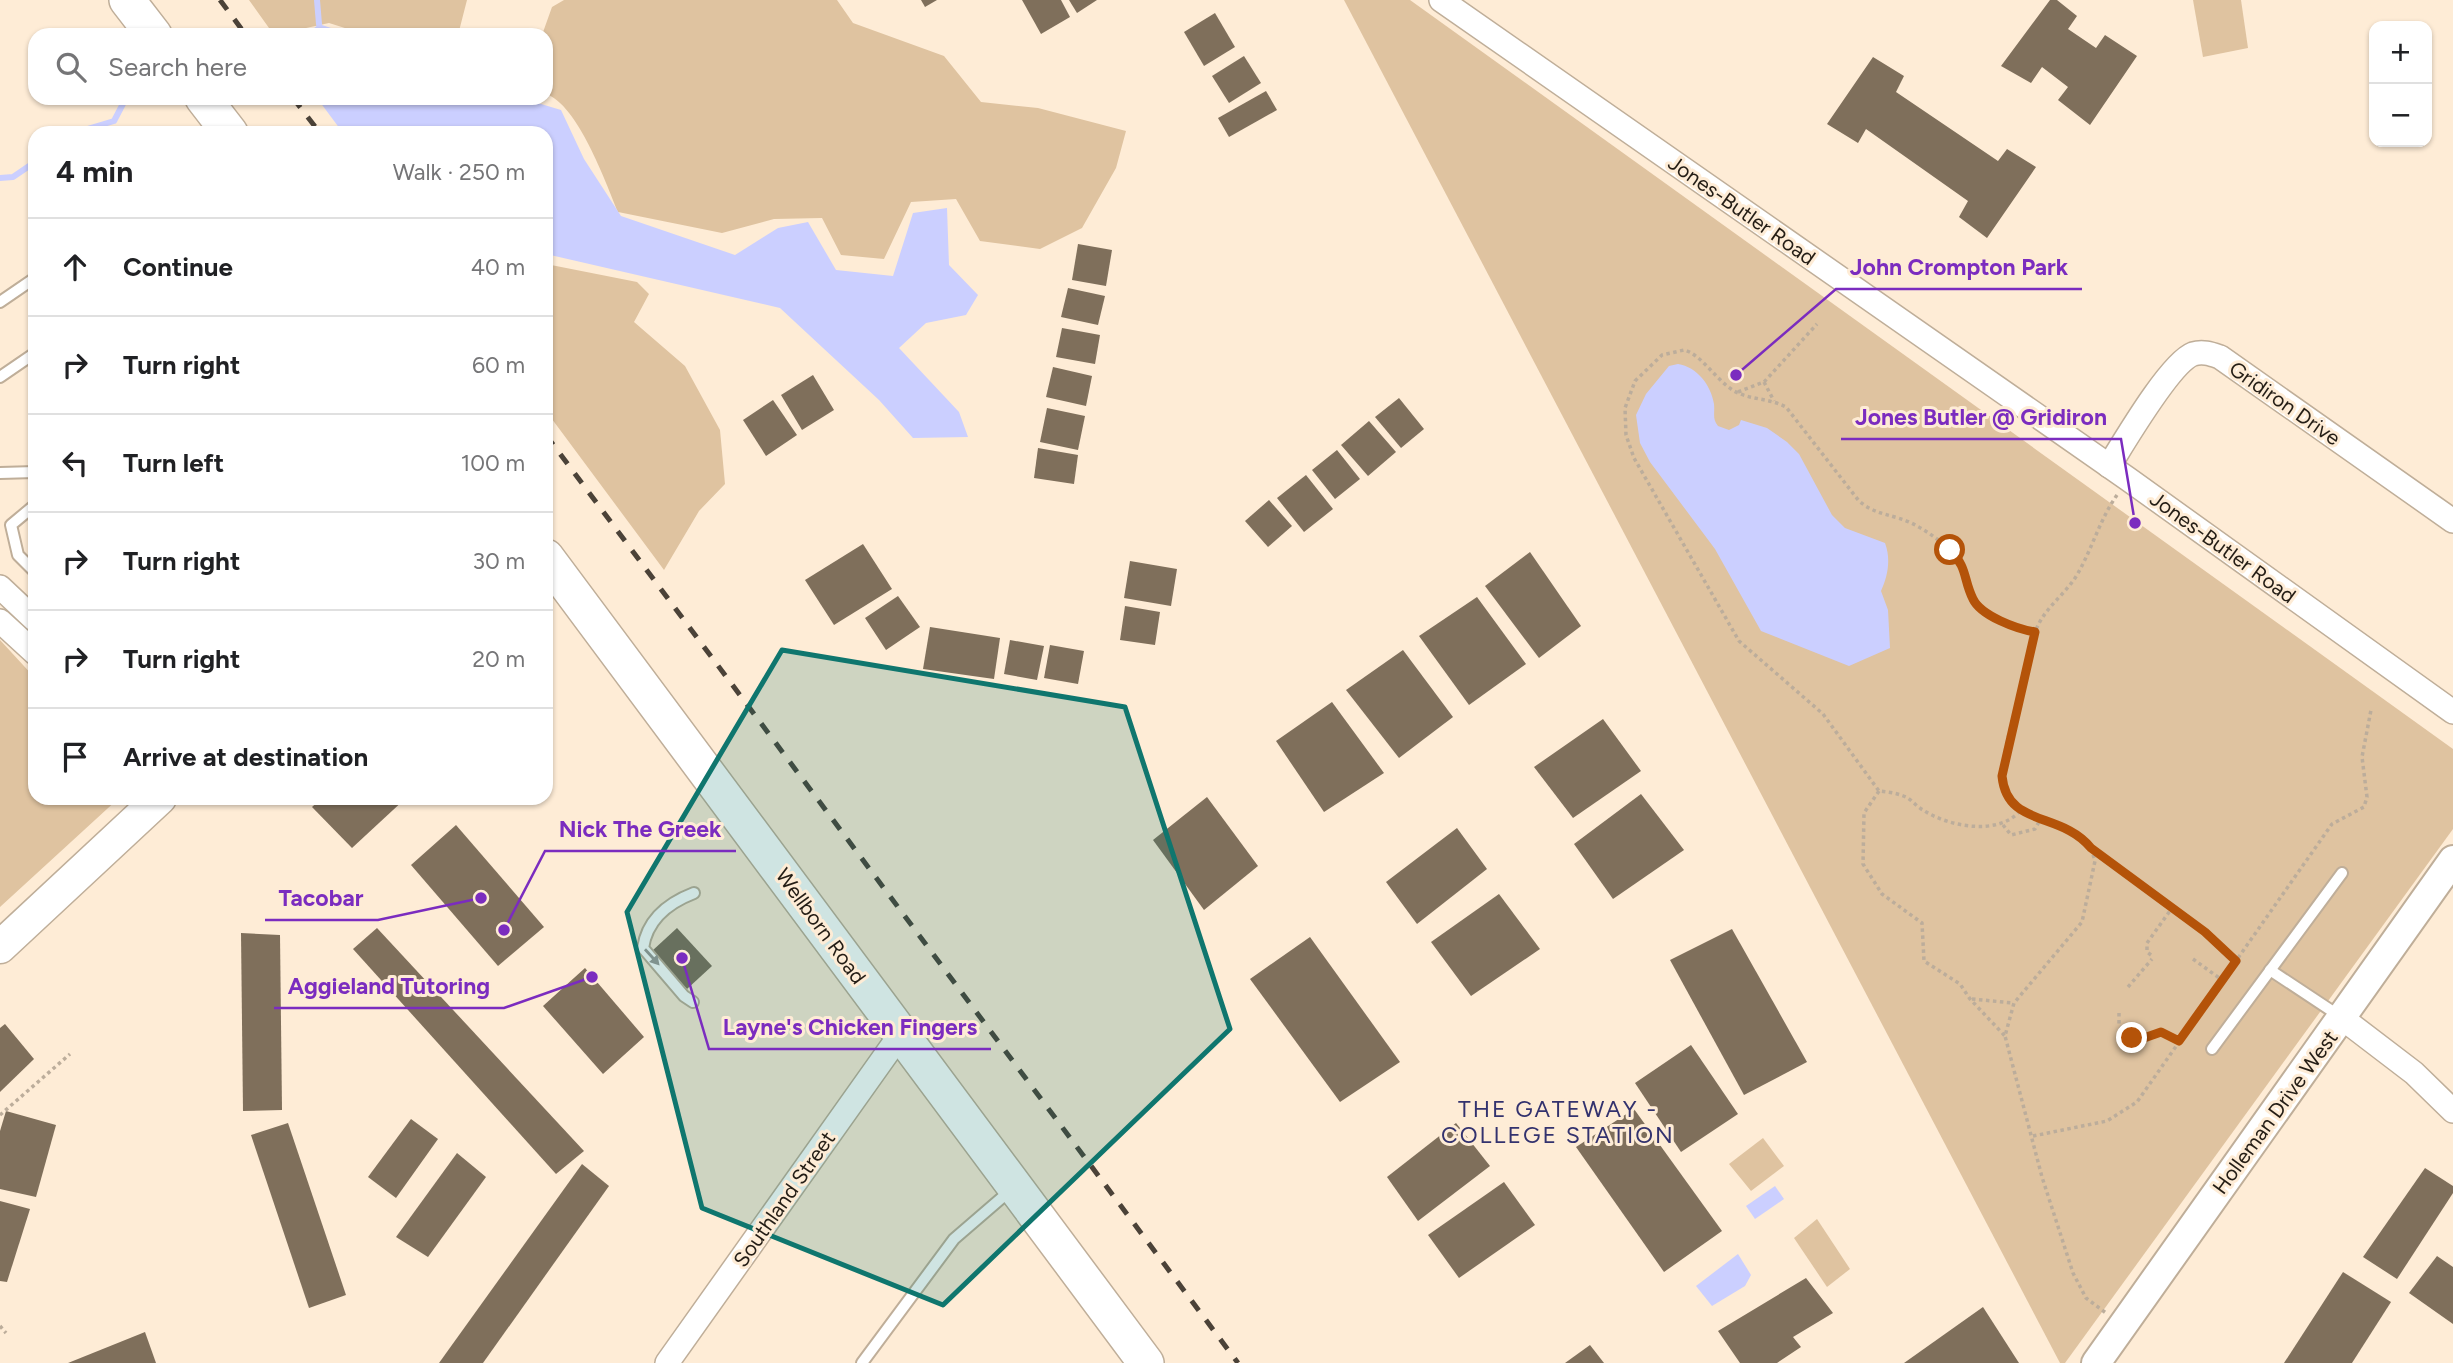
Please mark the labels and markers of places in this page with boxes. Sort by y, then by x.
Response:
callout: John Crompton Park [1836,245,2082,289]
callout: Jones Butler @ Gridiron [1841,395,2121,439]
callout: Nick The Greek [545,807,736,851]
callout: Tacobar [265,876,378,920]
callout: Aggieland Tutoring [274,964,504,1008]
callout: Layne's Chicken Fingers [709,1005,991,1049]

